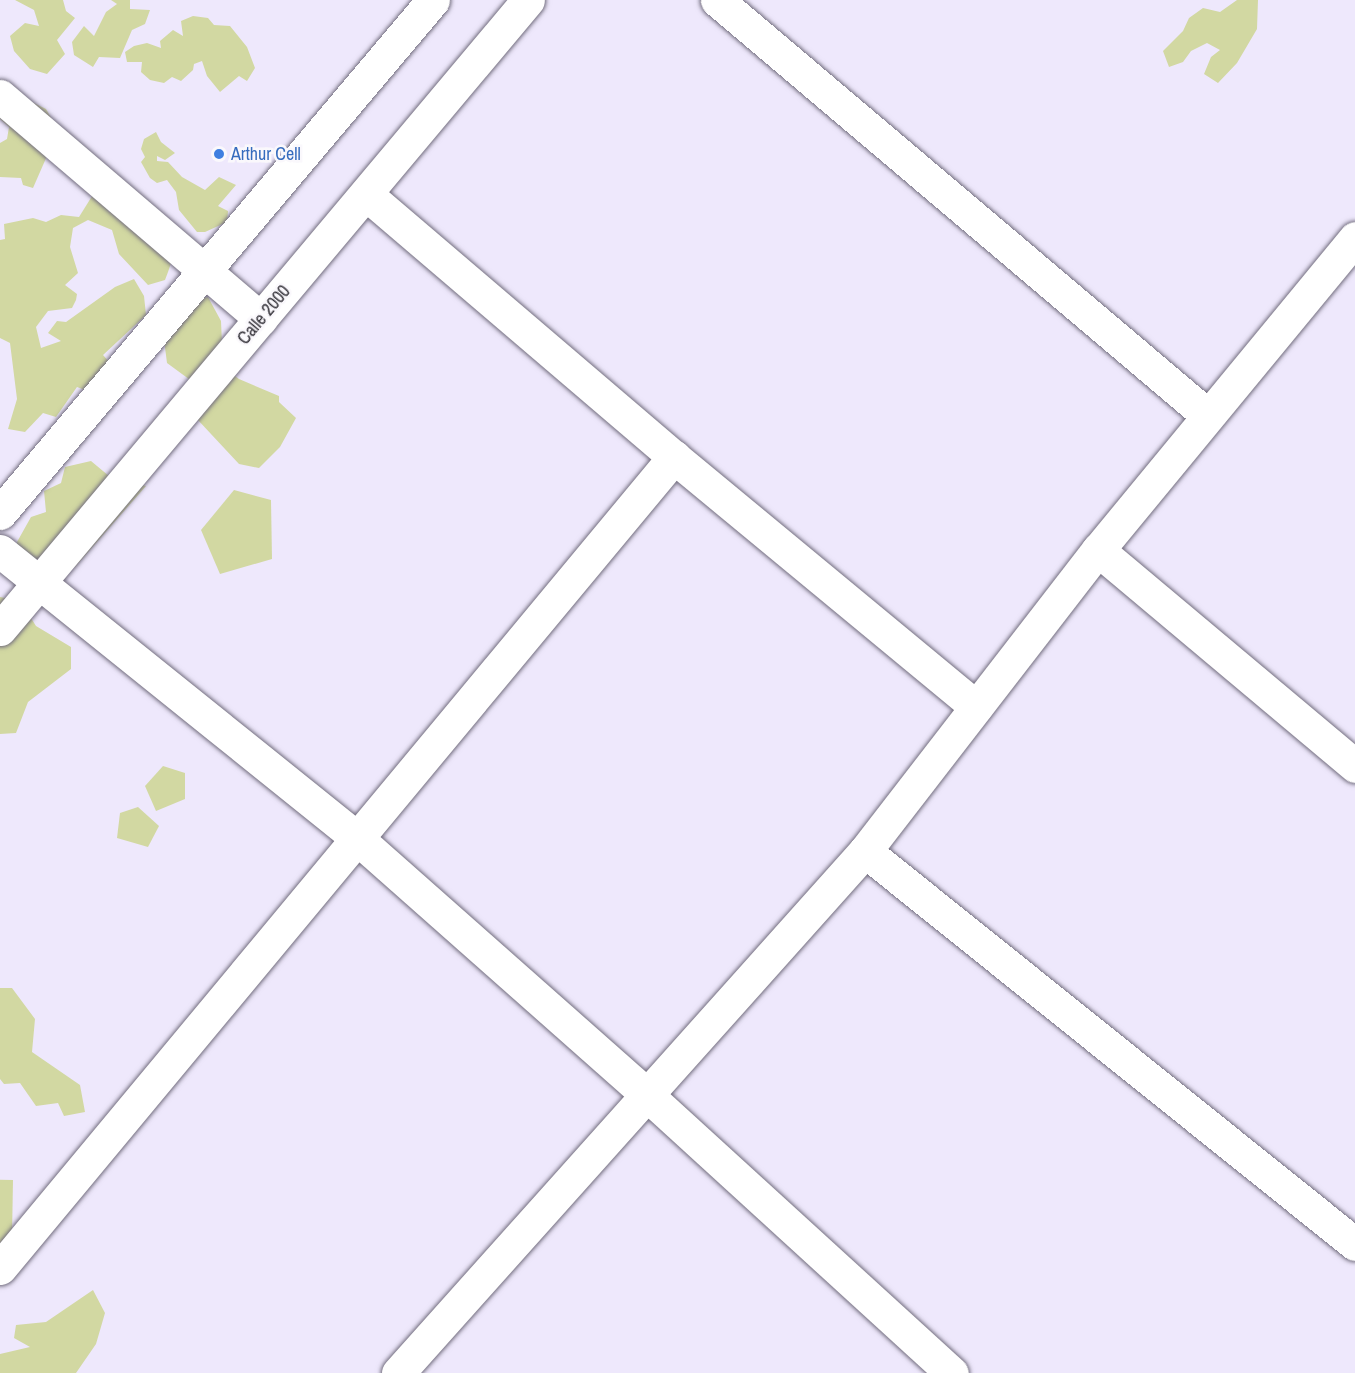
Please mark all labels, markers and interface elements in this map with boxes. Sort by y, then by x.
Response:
place label: Arthur Cell [231,143,301,165]
marker: Arthur Cell [212,147,226,161]
street label: Calle 2000 [233,281,295,349]

